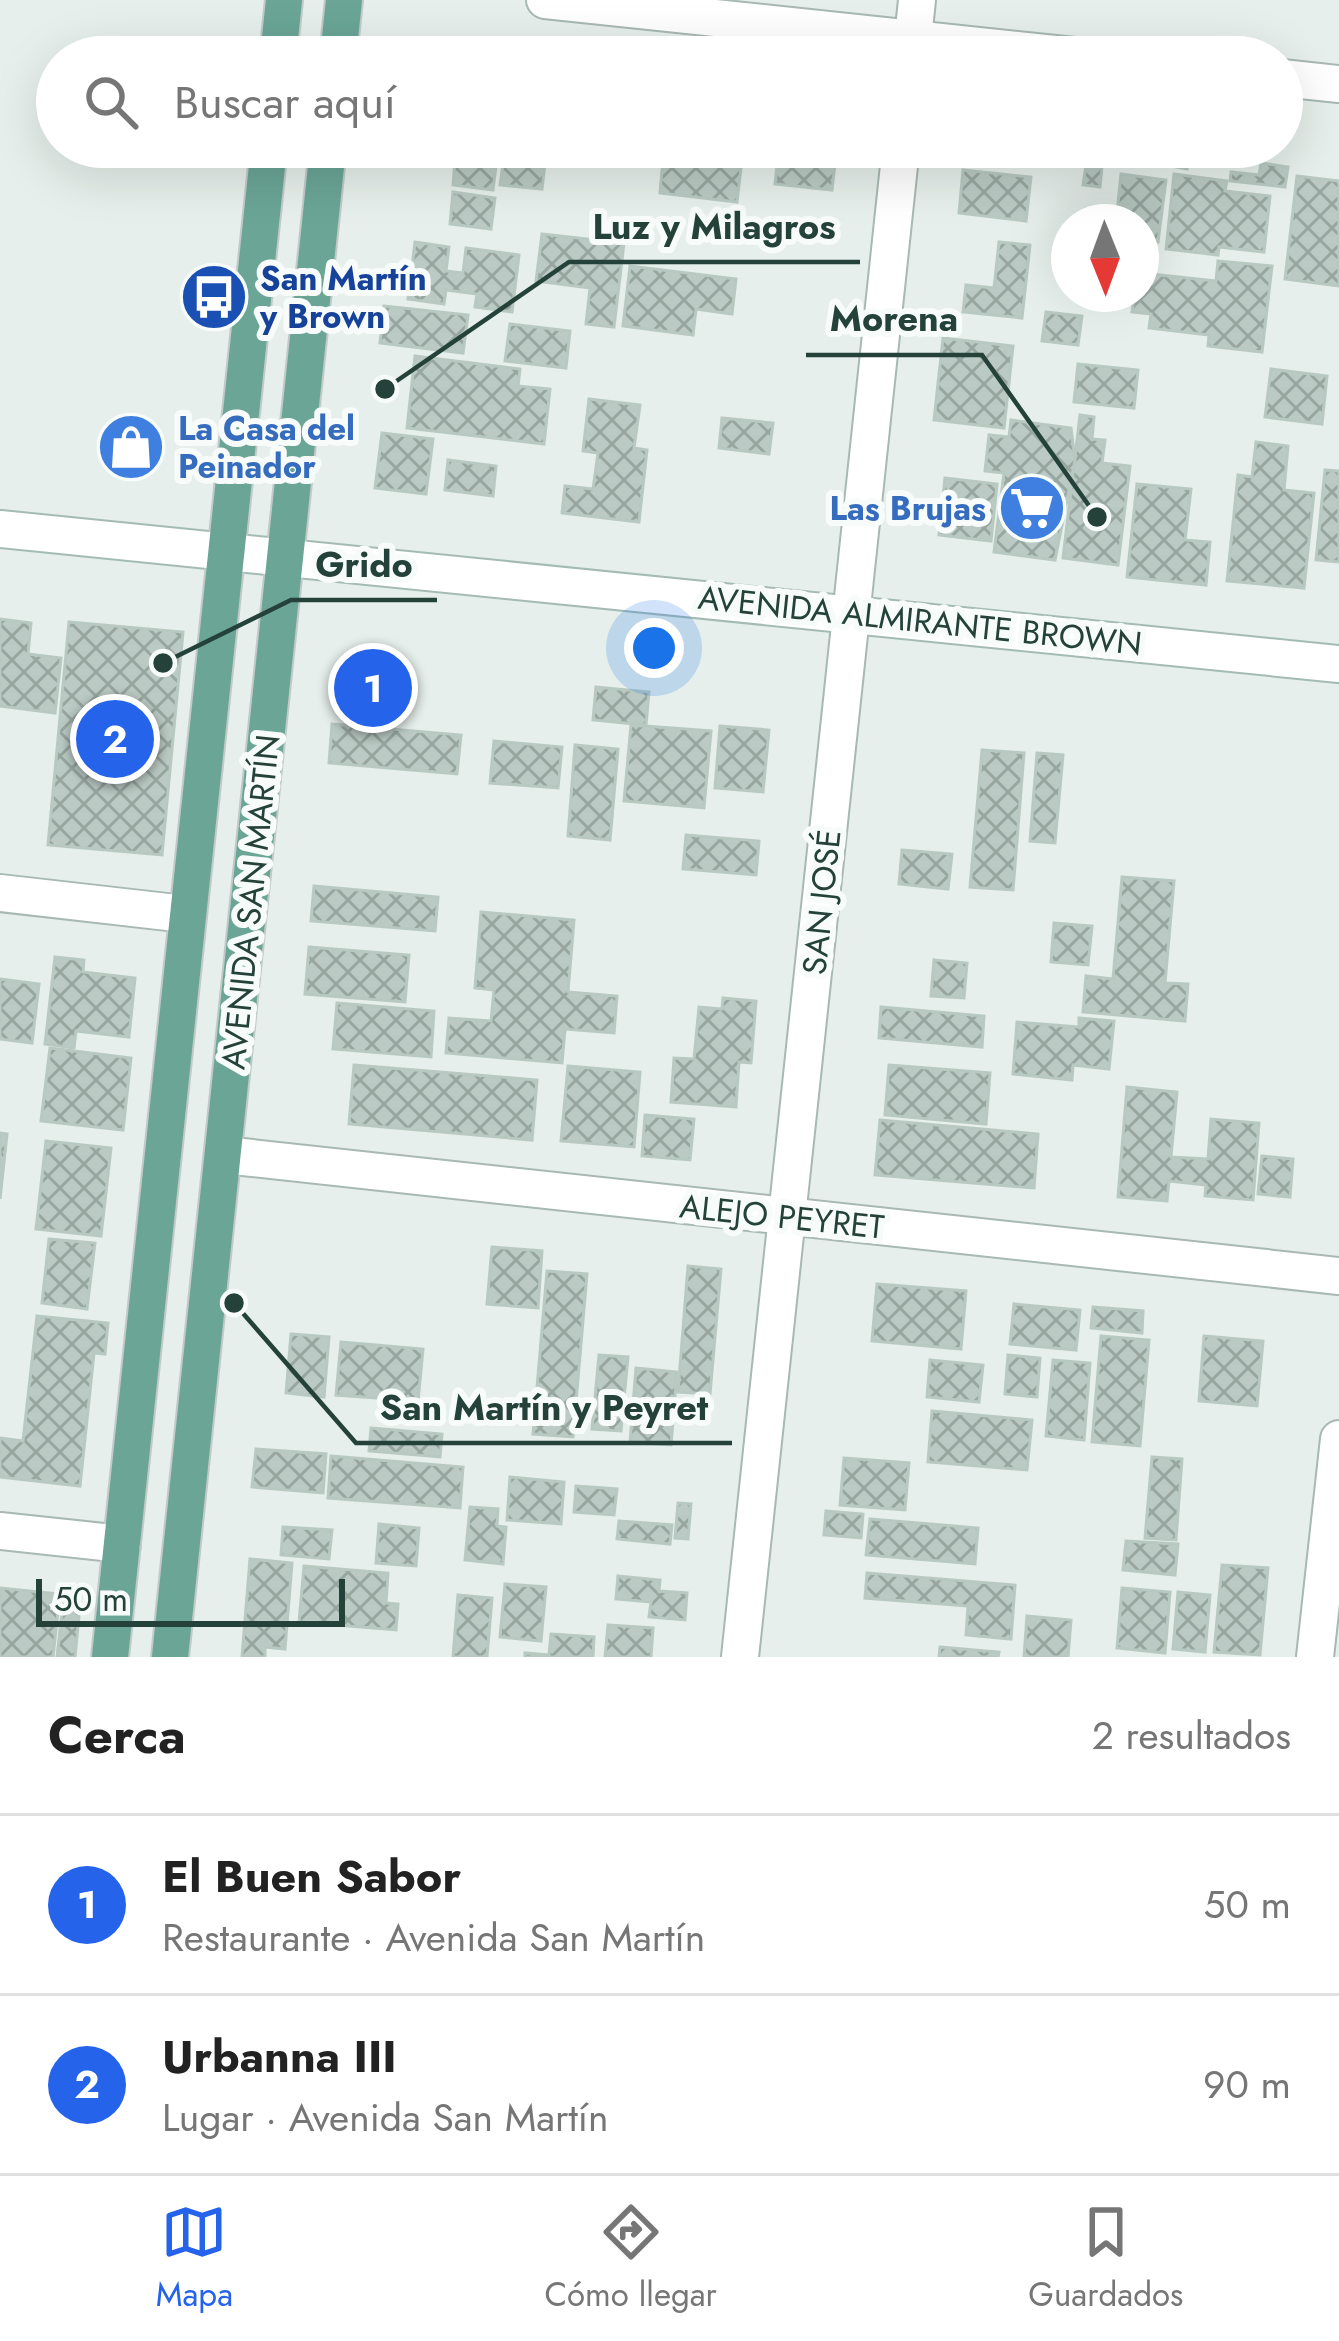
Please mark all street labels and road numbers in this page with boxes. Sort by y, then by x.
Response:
street label: AVENIDA ALMIRANTE BROWN [696,574,1144,667]
street label: AVENIDA SAN MARTÍN [210,732,291,1072]
street label: SAN JOSÉ [791,827,852,977]
street label: ALEJO PEYRET [677,1182,887,1251]

